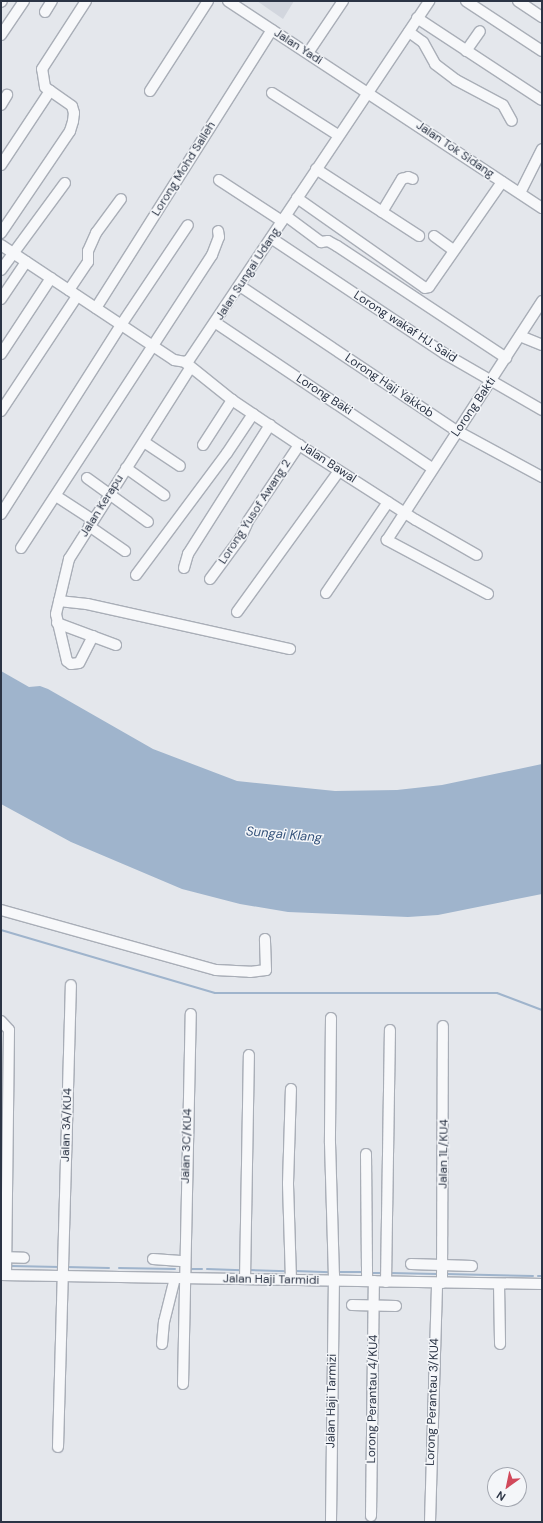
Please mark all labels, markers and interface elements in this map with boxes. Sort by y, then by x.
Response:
street label: Jalan Yadi [271,26,325,68]
street label: Lorong Mohd Salleh [149,119,219,219]
street label: Jalan Tok Sidang [413,119,497,181]
street label: Jalan Sungai Udang [213,225,283,323]
street label: Lorong wakaf HJ. Said [351,288,459,366]
street label: Lorong Haji Yakkob [342,351,436,421]
street label: Lorong Baki [293,372,355,418]
street label: Lorong Bakti [449,375,499,439]
street label: Jalan Bawal [297,440,359,486]
street label: Lorong Yusof Awang 2 [216,457,294,567]
street label: Jalan Kerapu [77,472,127,540]
water label: Sungai Klang [245,824,323,846]
street label: Jalan 3A/KU4 [59,1088,75,1162]
street label: Jalan 3C/KU4 [178,1108,196,1184]
street label: Jalan 1L/KU4 [436,1119,452,1189]
street label: Jalan Haji Tarmidi [223,1272,319,1288]
street label: Lorong Perantau 4/KU4 [365,1335,381,1463]
street label: Lorong Perantau 3/KU4 [424,1338,442,1466]
street label: Jalan Haji Tarmizi [324,1354,340,1448]
north arrow [487,1467,527,1507]
text: N [494,1488,508,1504]

